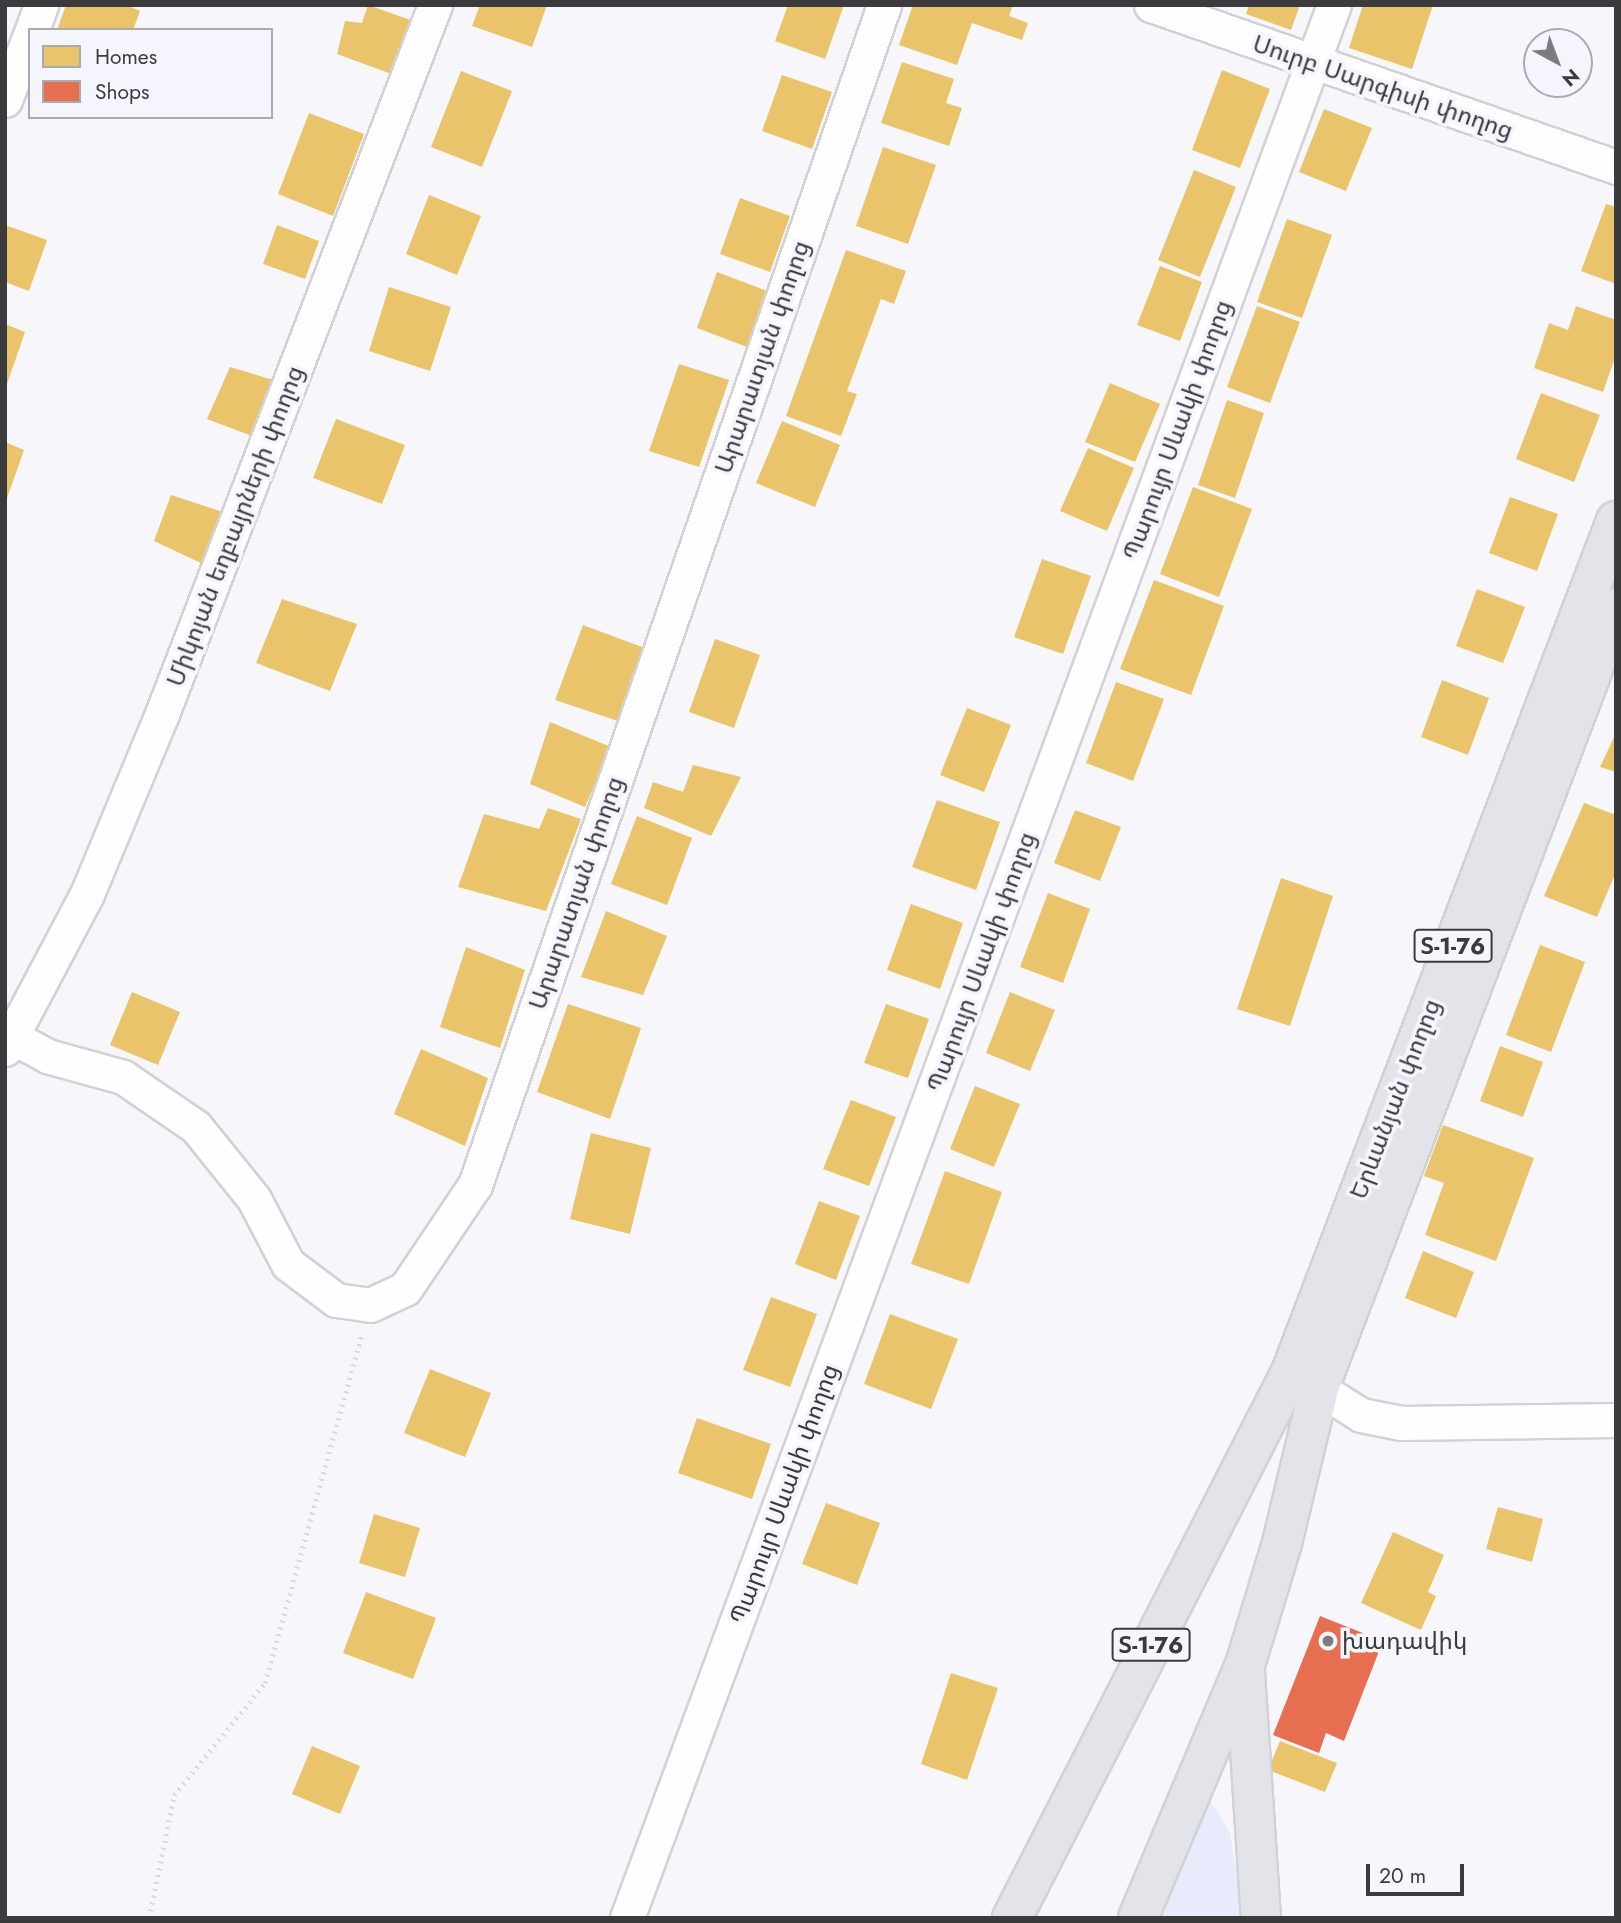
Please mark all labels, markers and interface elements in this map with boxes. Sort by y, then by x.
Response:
legend [28,28,273,119]
north arrow [1523,28,1593,98]
street label: Սուրբ Սարգիսի փողոց [1249,29,1517,145]
text: Homes [95,42,157,72]
text: N [1556,63,1585,93]
text: Shops [95,77,149,107]
street label: Արարատյան փողոց [709,237,815,477]
street label: Պարույր Սևակի փողոց [1116,296,1238,564]
street label: Միկոյան եղբայրների փողոց [160,362,310,690]
street label: Արարատյան փողոց [523,773,629,1013]
street label: Պարույր Սևակի փողոց [920,828,1042,1096]
road number: Տ-1-76 [1413,926,1493,965]
street label: Երևանյան փողոց [1344,995,1446,1203]
street label: Պարույր Սևակի փողոց [723,1360,845,1628]
road number: Տ-1-76 [1111,1626,1191,1664]
place label: խադավիկ [1342,1627,1467,1655]
marker: խադավիկ [1320,1633,1336,1649]
scale bar [1369,1850,1467,1894]
text: 20 m [1379,1861,1426,1891]

